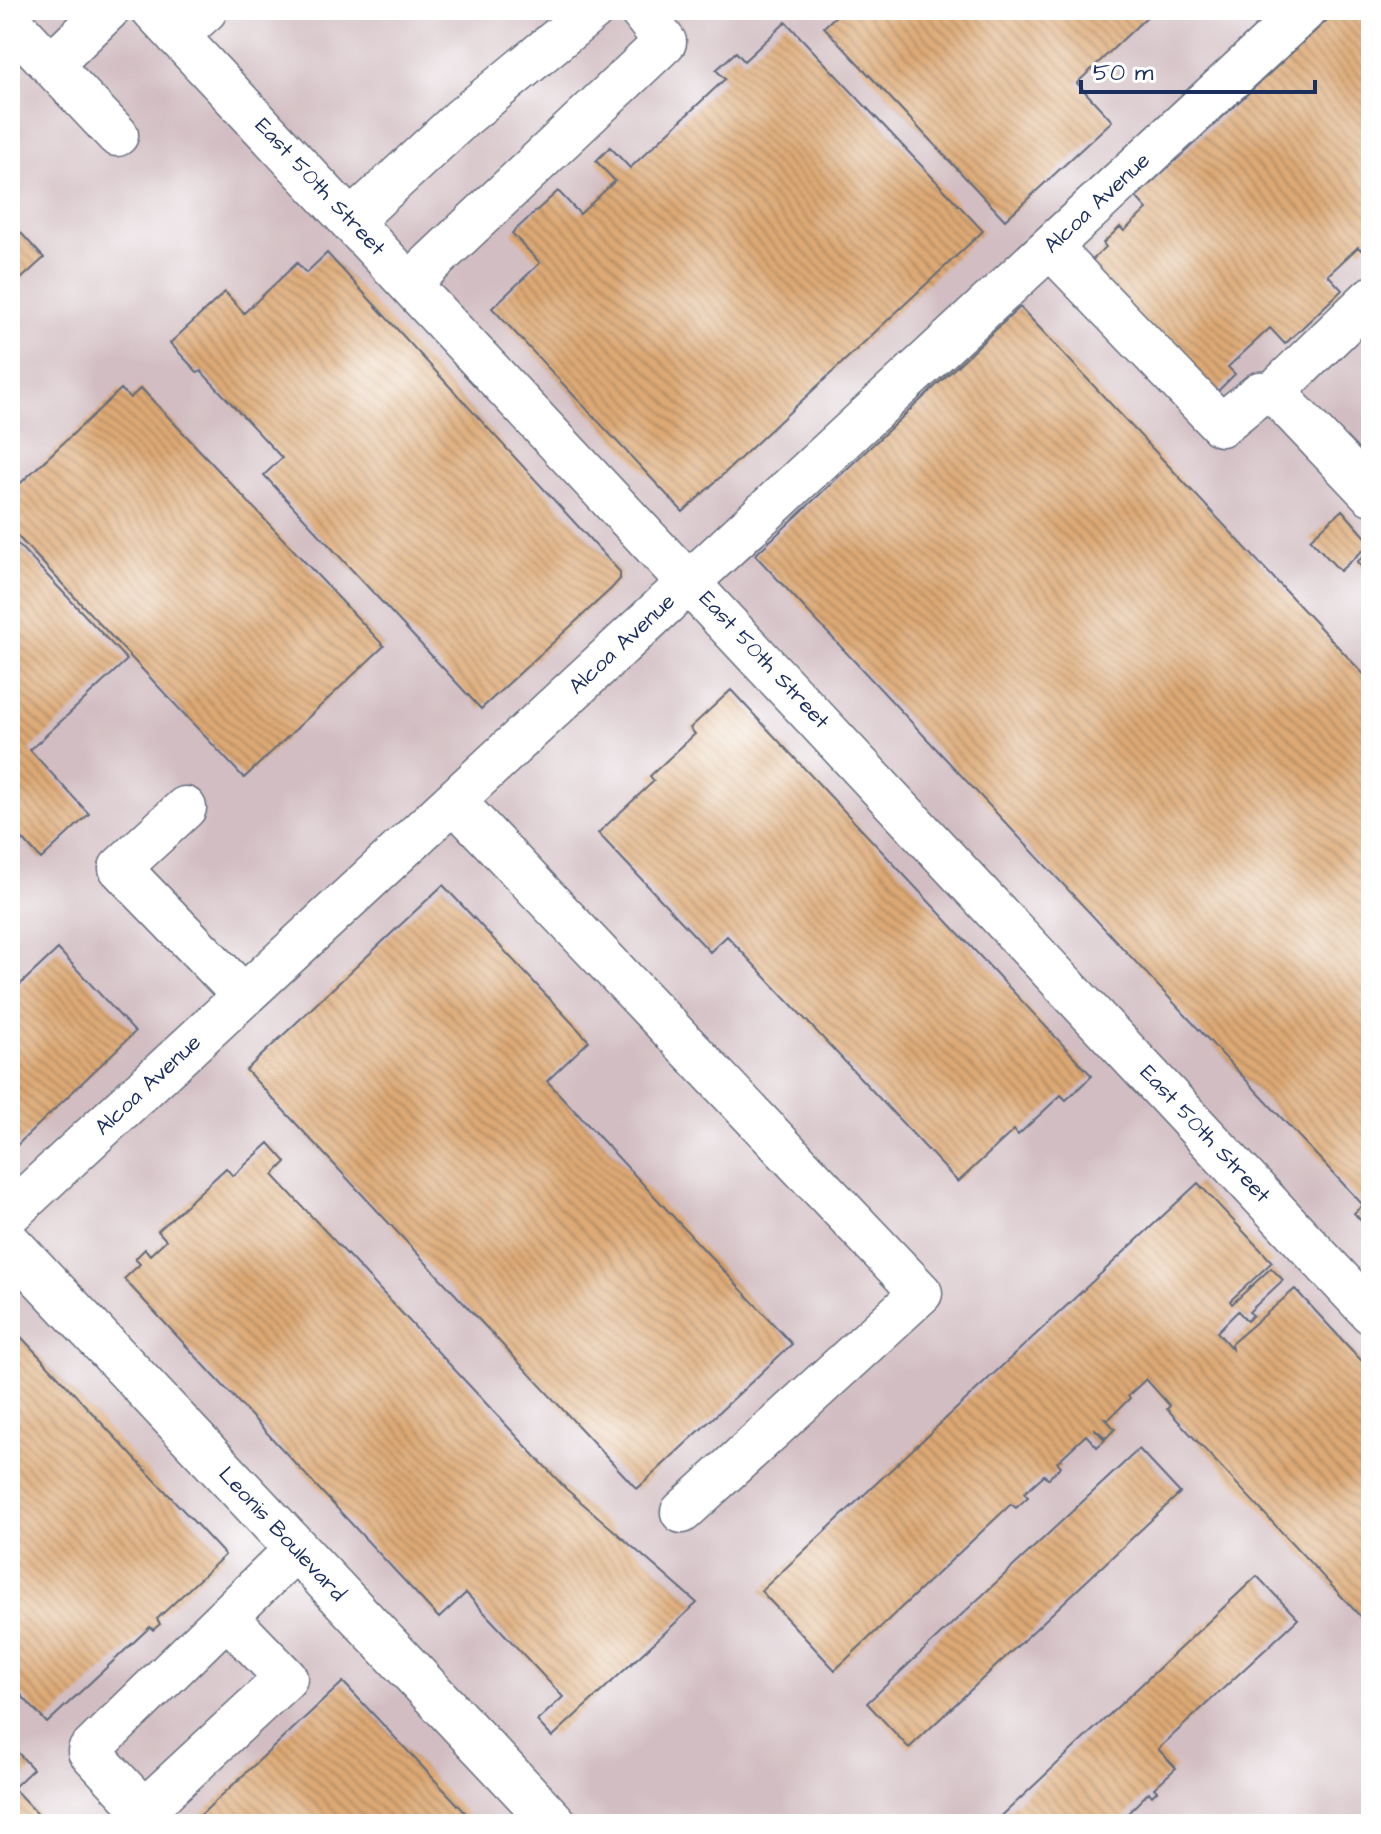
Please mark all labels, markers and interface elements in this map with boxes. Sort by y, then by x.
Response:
scale bar [1081,44,1315,94]
text: 50 m [1093,56,1154,90]
street label: East 50th Street [248,111,392,263]
street label: Alcoa Avenue [1037,145,1157,260]
street label: East 50th Street [692,584,836,736]
street label: Alcoa Avenue [562,586,682,701]
street label: Alcoa Avenue [88,1027,208,1142]
street label: East 50th Street [1133,1058,1277,1210]
street label: Leonis Boulevard [211,1460,353,1608]

